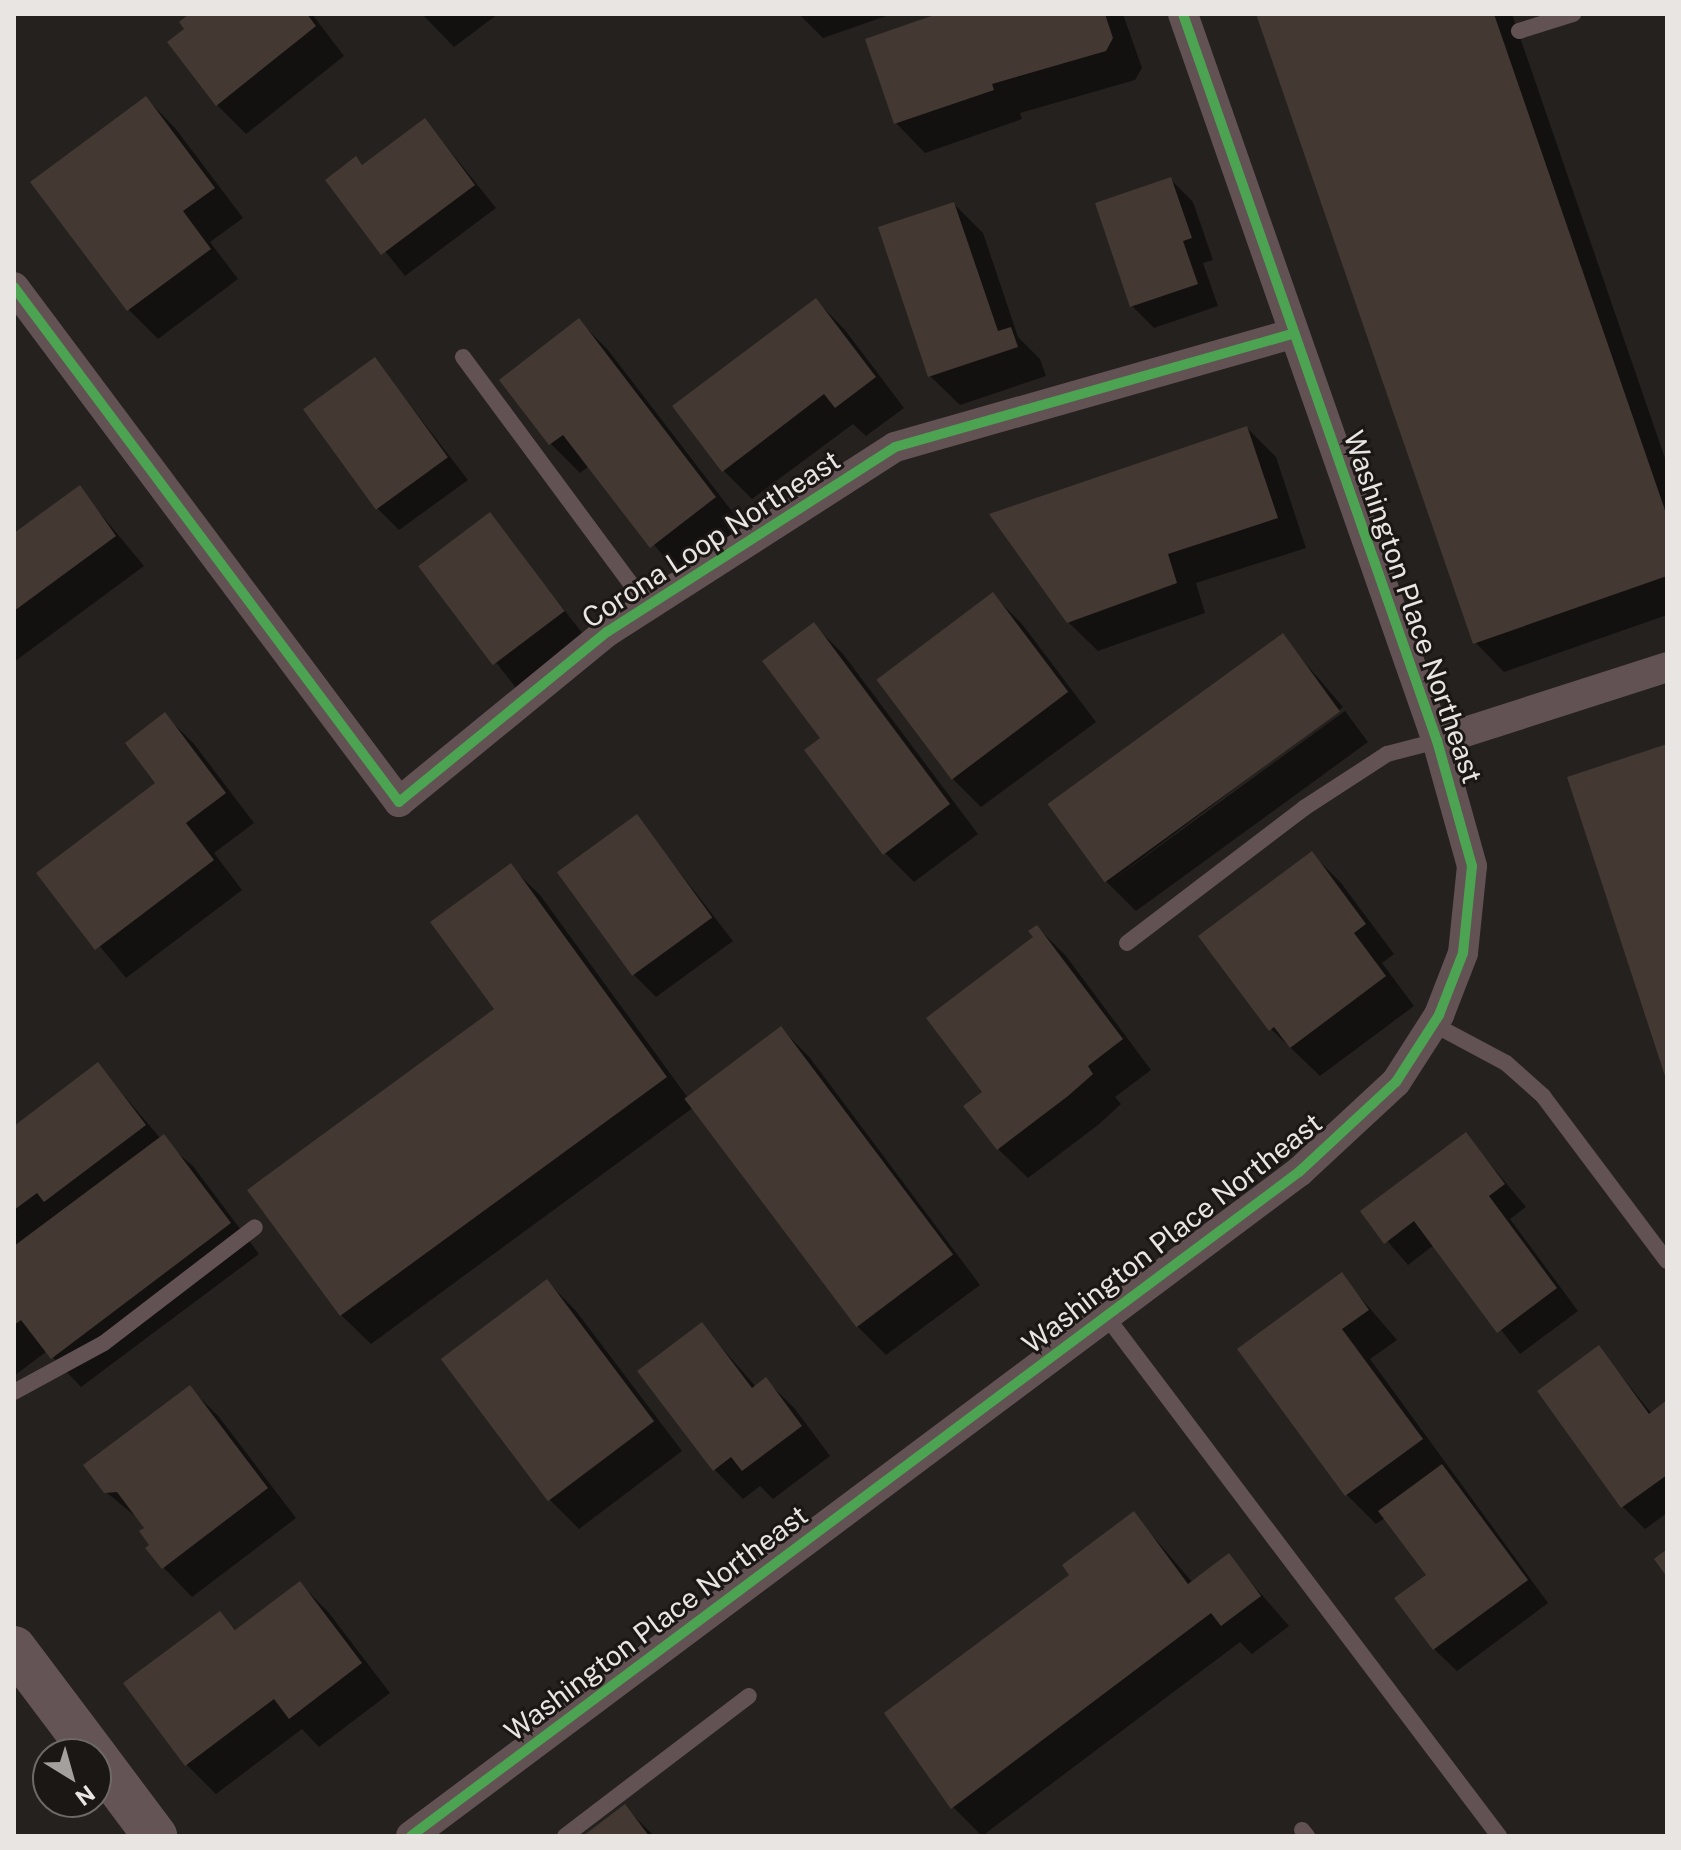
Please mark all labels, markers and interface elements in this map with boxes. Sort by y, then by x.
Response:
street label: Washington Place Northeast [1337,426,1489,788]
street label: Corona Loop Northeast [576,443,846,635]
street label: Washington Place Northeast [1016,1106,1328,1360]
street label: Washington Place Northeast [498,1498,814,1748]
north arrow [32,1738,112,1818]
text: N [71,1780,100,1811]

